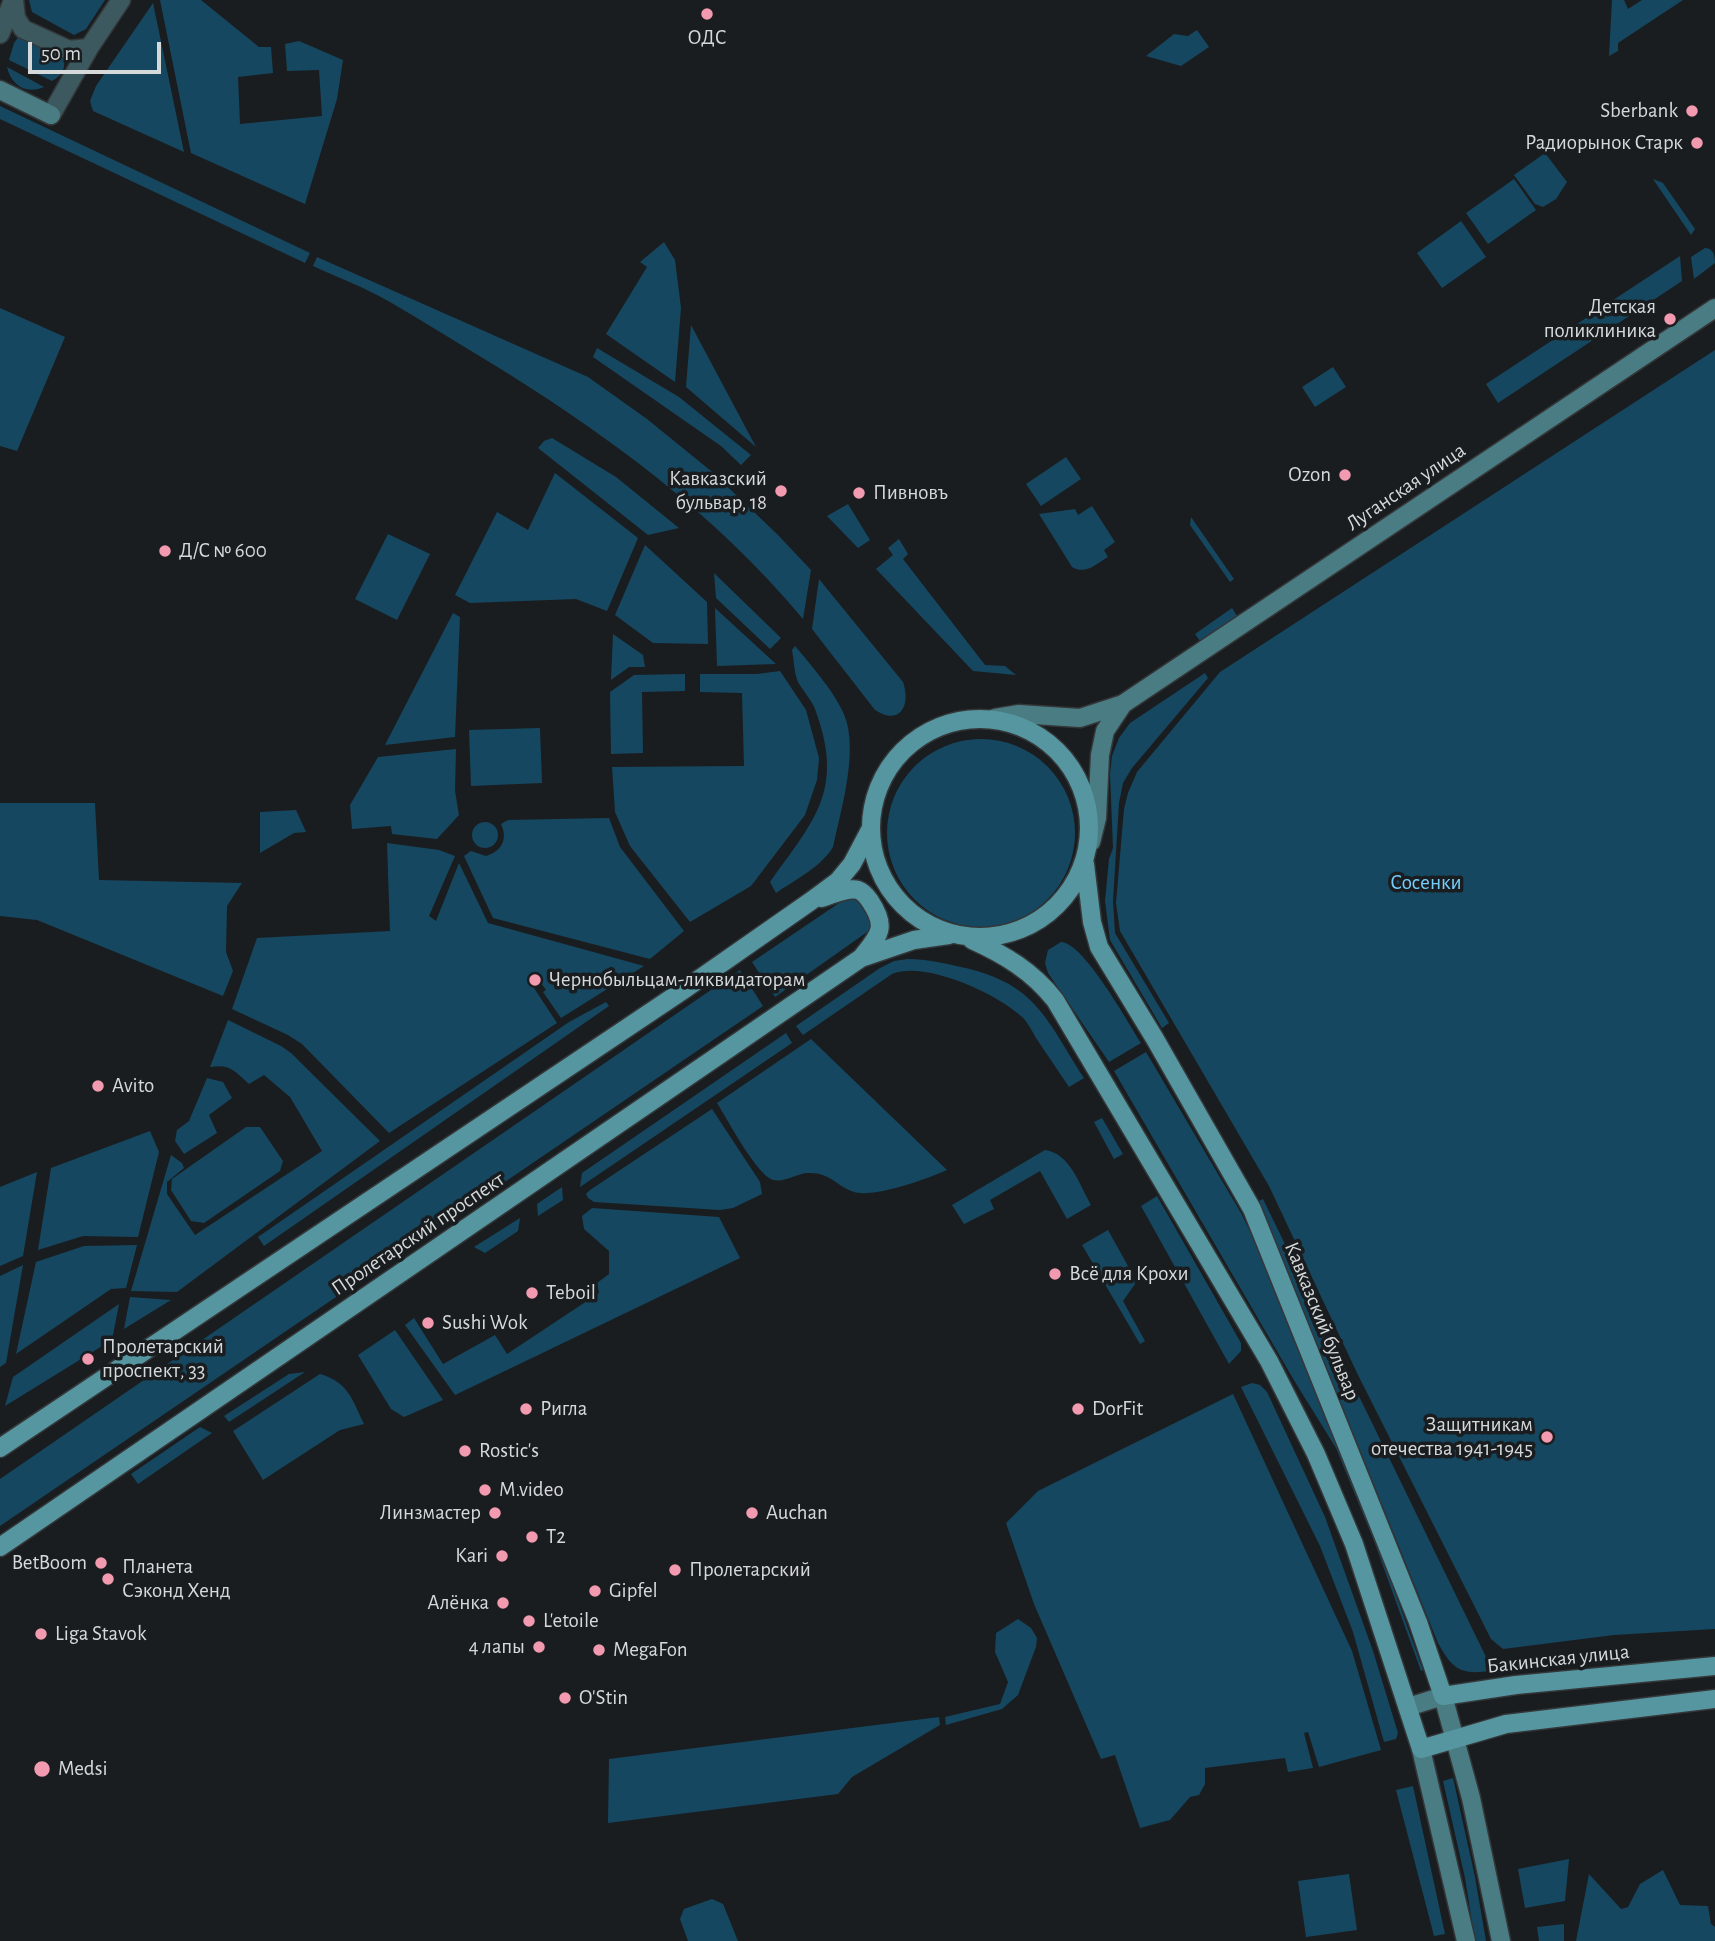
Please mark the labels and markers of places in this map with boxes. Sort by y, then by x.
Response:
marker: ОДС [699,6,715,22]
place label: ОДС [688,25,726,51]
place label: Sberbank [1600,98,1678,124]
marker: Sberbank [1684,103,1700,119]
place label: Радиорынок Старк [1525,130,1683,156]
marker: Радиорынок Старк [1689,135,1705,151]
place label: Детская поликлиника [1544,294,1656,344]
marker: Детская поликлиника [1662,311,1678,327]
place label: Ozon [1288,462,1331,488]
place label: Кавказский бульвар, 18 [669,466,767,516]
marker: Ozon [1337,467,1353,483]
place label: Пивновъ [873,480,948,506]
marker: Кавказский бульвар, 18 [773,483,789,499]
marker: Пивновъ [851,485,867,501]
place label: Д/C № 600 [179,538,267,564]
marker: Д/C № 600 [157,543,173,559]
place label: Чернобыльцам-ликвидаторам [549,967,805,993]
marker: Чернобыльцам-ликвидаторам [527,972,543,988]
place label: Avito [112,1073,154,1099]
marker: Avito [90,1078,106,1094]
place label: Всё для Крохи [1069,1261,1189,1287]
marker: Всё для Крохи [1047,1266,1063,1282]
place label: Teboil [546,1280,596,1306]
marker: Teboil [524,1285,540,1301]
place label: Sushi Wok [442,1310,528,1336]
marker: Sushi Wok [420,1315,436,1331]
place label: Пролетарский проспект, 33 [102,1334,224,1384]
marker: Пролетарский проспект, 33 [80,1351,96,1367]
place label: Ригла [540,1396,587,1422]
place label: DorFit [1092,1396,1143,1422]
marker: Ригла [518,1401,534,1417]
marker: DorFit [1070,1401,1086,1417]
place label: Защитникам отечества 1941-1945 [1371,1412,1533,1462]
marker: Защитникам отечества 1941-1945 [1539,1429,1555,1445]
place label: Rostic's [479,1438,539,1464]
marker: Rostic's [457,1443,473,1459]
place label: M.video [499,1477,564,1503]
marker: M.video [477,1482,493,1498]
place label: Линзмастер [380,1500,481,1526]
place label: Auchan [766,1500,828,1526]
marker: Линзмастер [487,1505,503,1521]
marker: Auchan [744,1505,760,1521]
place label: T2 [546,1524,566,1550]
marker: T2 [524,1529,540,1545]
place label: Kari [455,1543,488,1569]
marker: Kari [494,1548,510,1564]
place label: BetBoom [12,1550,87,1576]
place label: Планета Сэконд Хенд [122,1554,231,1604]
marker: BetBoom [93,1555,109,1571]
place label: Пролетарский [689,1557,811,1583]
marker: Пролетарский [667,1562,683,1578]
marker: Планета Сэконд Хенд [100,1571,116,1587]
place label: Gipfel [609,1578,658,1604]
marker: Gipfel [587,1583,603,1599]
place label: Алёнка [427,1590,489,1616]
marker: Алёнка [495,1595,511,1611]
place label: L'etoile [543,1608,599,1634]
marker: L'etoile [521,1613,537,1629]
place label: Liga Stavok [55,1621,146,1647]
marker: Liga Stavok [33,1626,49,1642]
place label: 4 лапы [469,1634,525,1660]
place label: MegaFon [613,1637,688,1663]
marker: 4 лапы [531,1639,547,1655]
marker: MegaFon [591,1642,607,1658]
place label: O'Stin [579,1685,628,1711]
marker: O'Stin [557,1690,573,1706]
place label: Medsi [58,1756,108,1782]
marker: Medsi [32,1759,52,1779]

